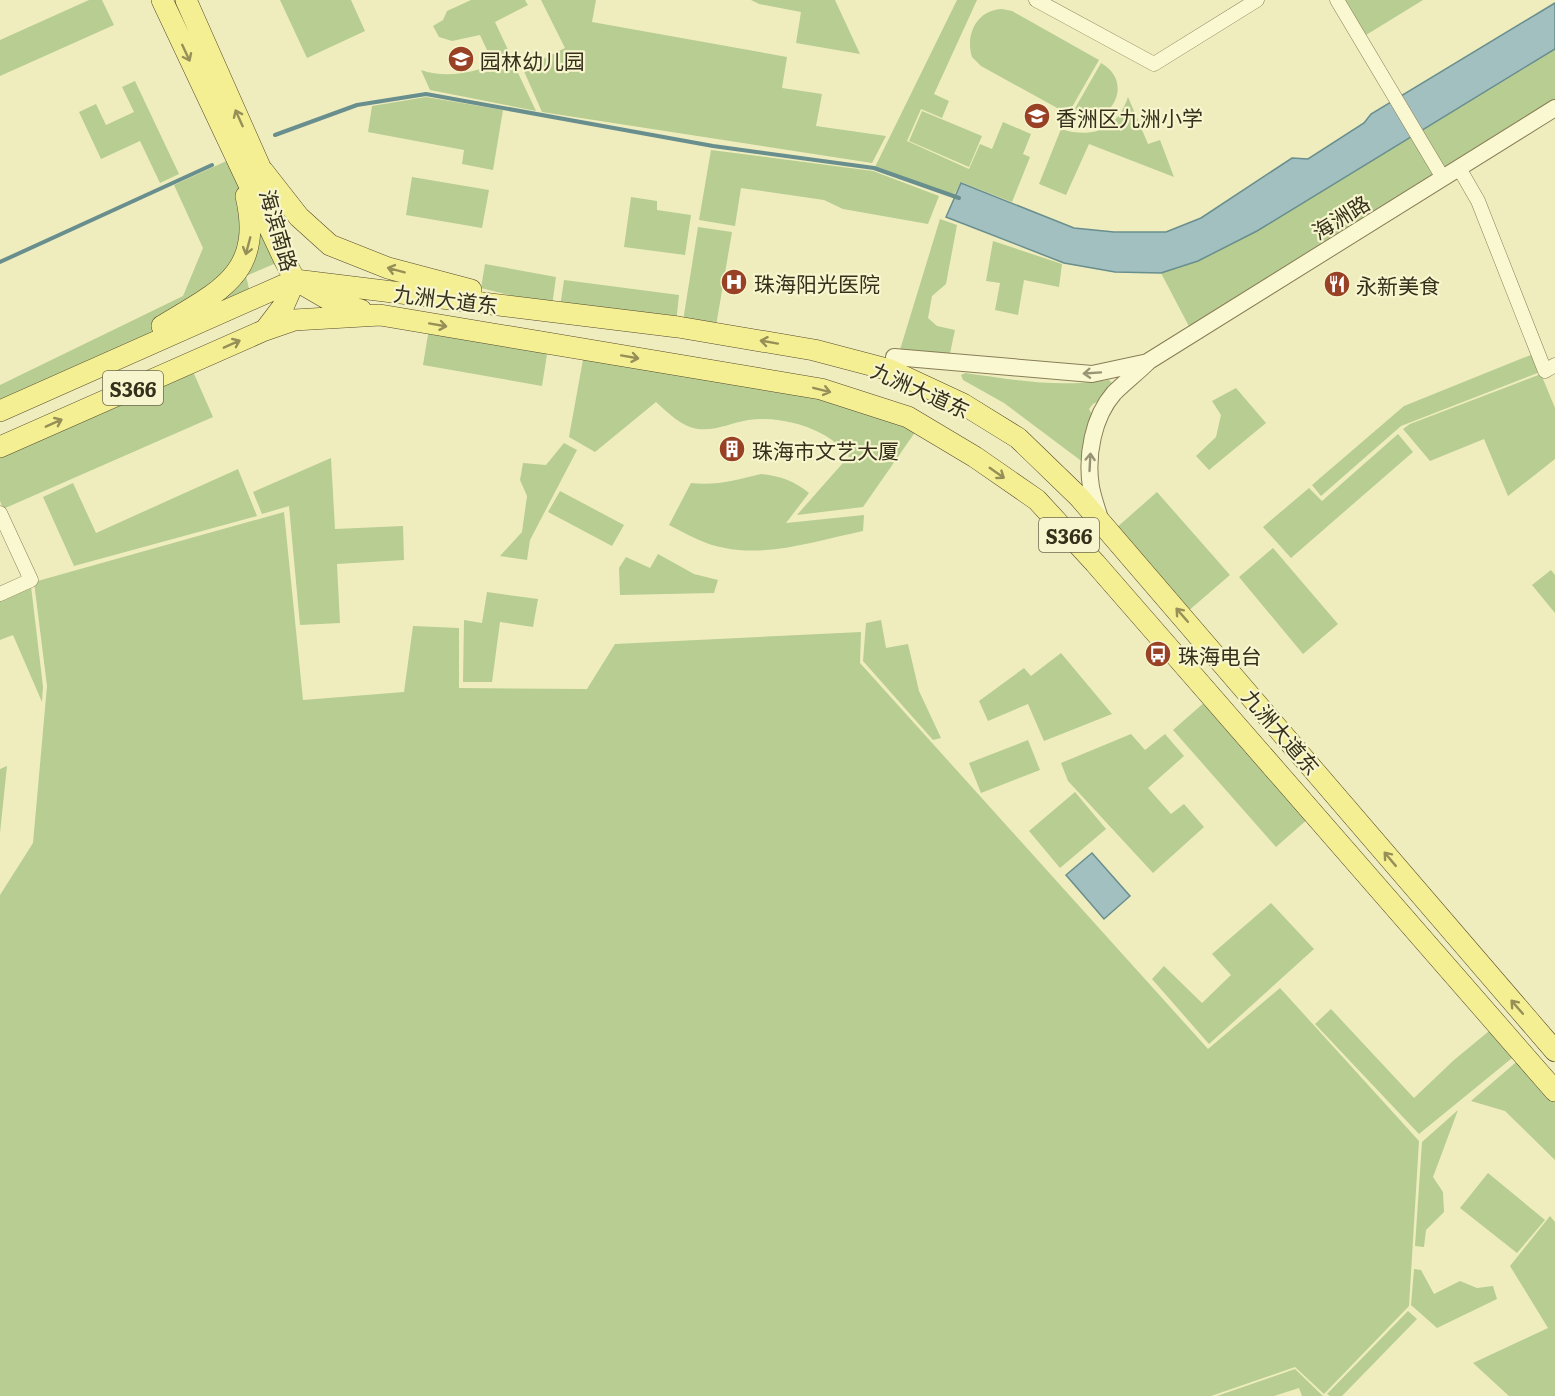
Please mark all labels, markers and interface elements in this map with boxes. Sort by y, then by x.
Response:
one-way arrow [181,43,193,61]
school or university icon: 园林幼儿园 [446,44,476,74]
place label: 园林幼儿园 [480,44,585,75]
school or university icon: 香洲区九洲小学 [1022,101,1052,131]
place label: 香洲区九洲小学 [1056,101,1203,132]
one-way arrow [233,109,244,127]
street label: 海滨南路 [254,185,306,275]
street label: 海洲路 [1305,186,1375,246]
one-way arrow [241,237,252,256]
one-way arrow [387,264,406,275]
hospital icon: 珠海阳光医院 [719,267,749,297]
place label: 珠海阳光医院 [754,267,880,298]
restaurant icon: 永新美食 [1322,269,1352,299]
place label: 永新美食 [1356,269,1440,300]
street label: 九洲大道东 [392,276,500,320]
one-way arrow [428,320,447,331]
one-way arrow [760,337,780,348]
one-way arrow [223,338,241,349]
one-way arrow [620,352,640,363]
street label: 九洲大道东 [867,353,975,425]
one-way arrow [1083,367,1102,378]
road number: S366 [103,371,163,405]
one-way arrow [813,385,832,397]
one-way arrow [44,417,62,428]
building icon: 珠海市文艺大厦 [717,434,747,464]
place label: 珠海市文艺大厦 [752,434,899,465]
one-way arrow [1085,453,1096,473]
one-way arrow [989,467,1005,479]
road number: S366 [1039,518,1099,552]
one-way arrow [1175,608,1189,623]
bus stop icon: 珠海电台 [1143,639,1173,669]
place label: 珠海电台 [1178,639,1262,670]
street label: 九洲大道东 [1236,681,1328,781]
one-way arrow [1384,851,1397,867]
one-way arrow [1510,1000,1524,1015]

